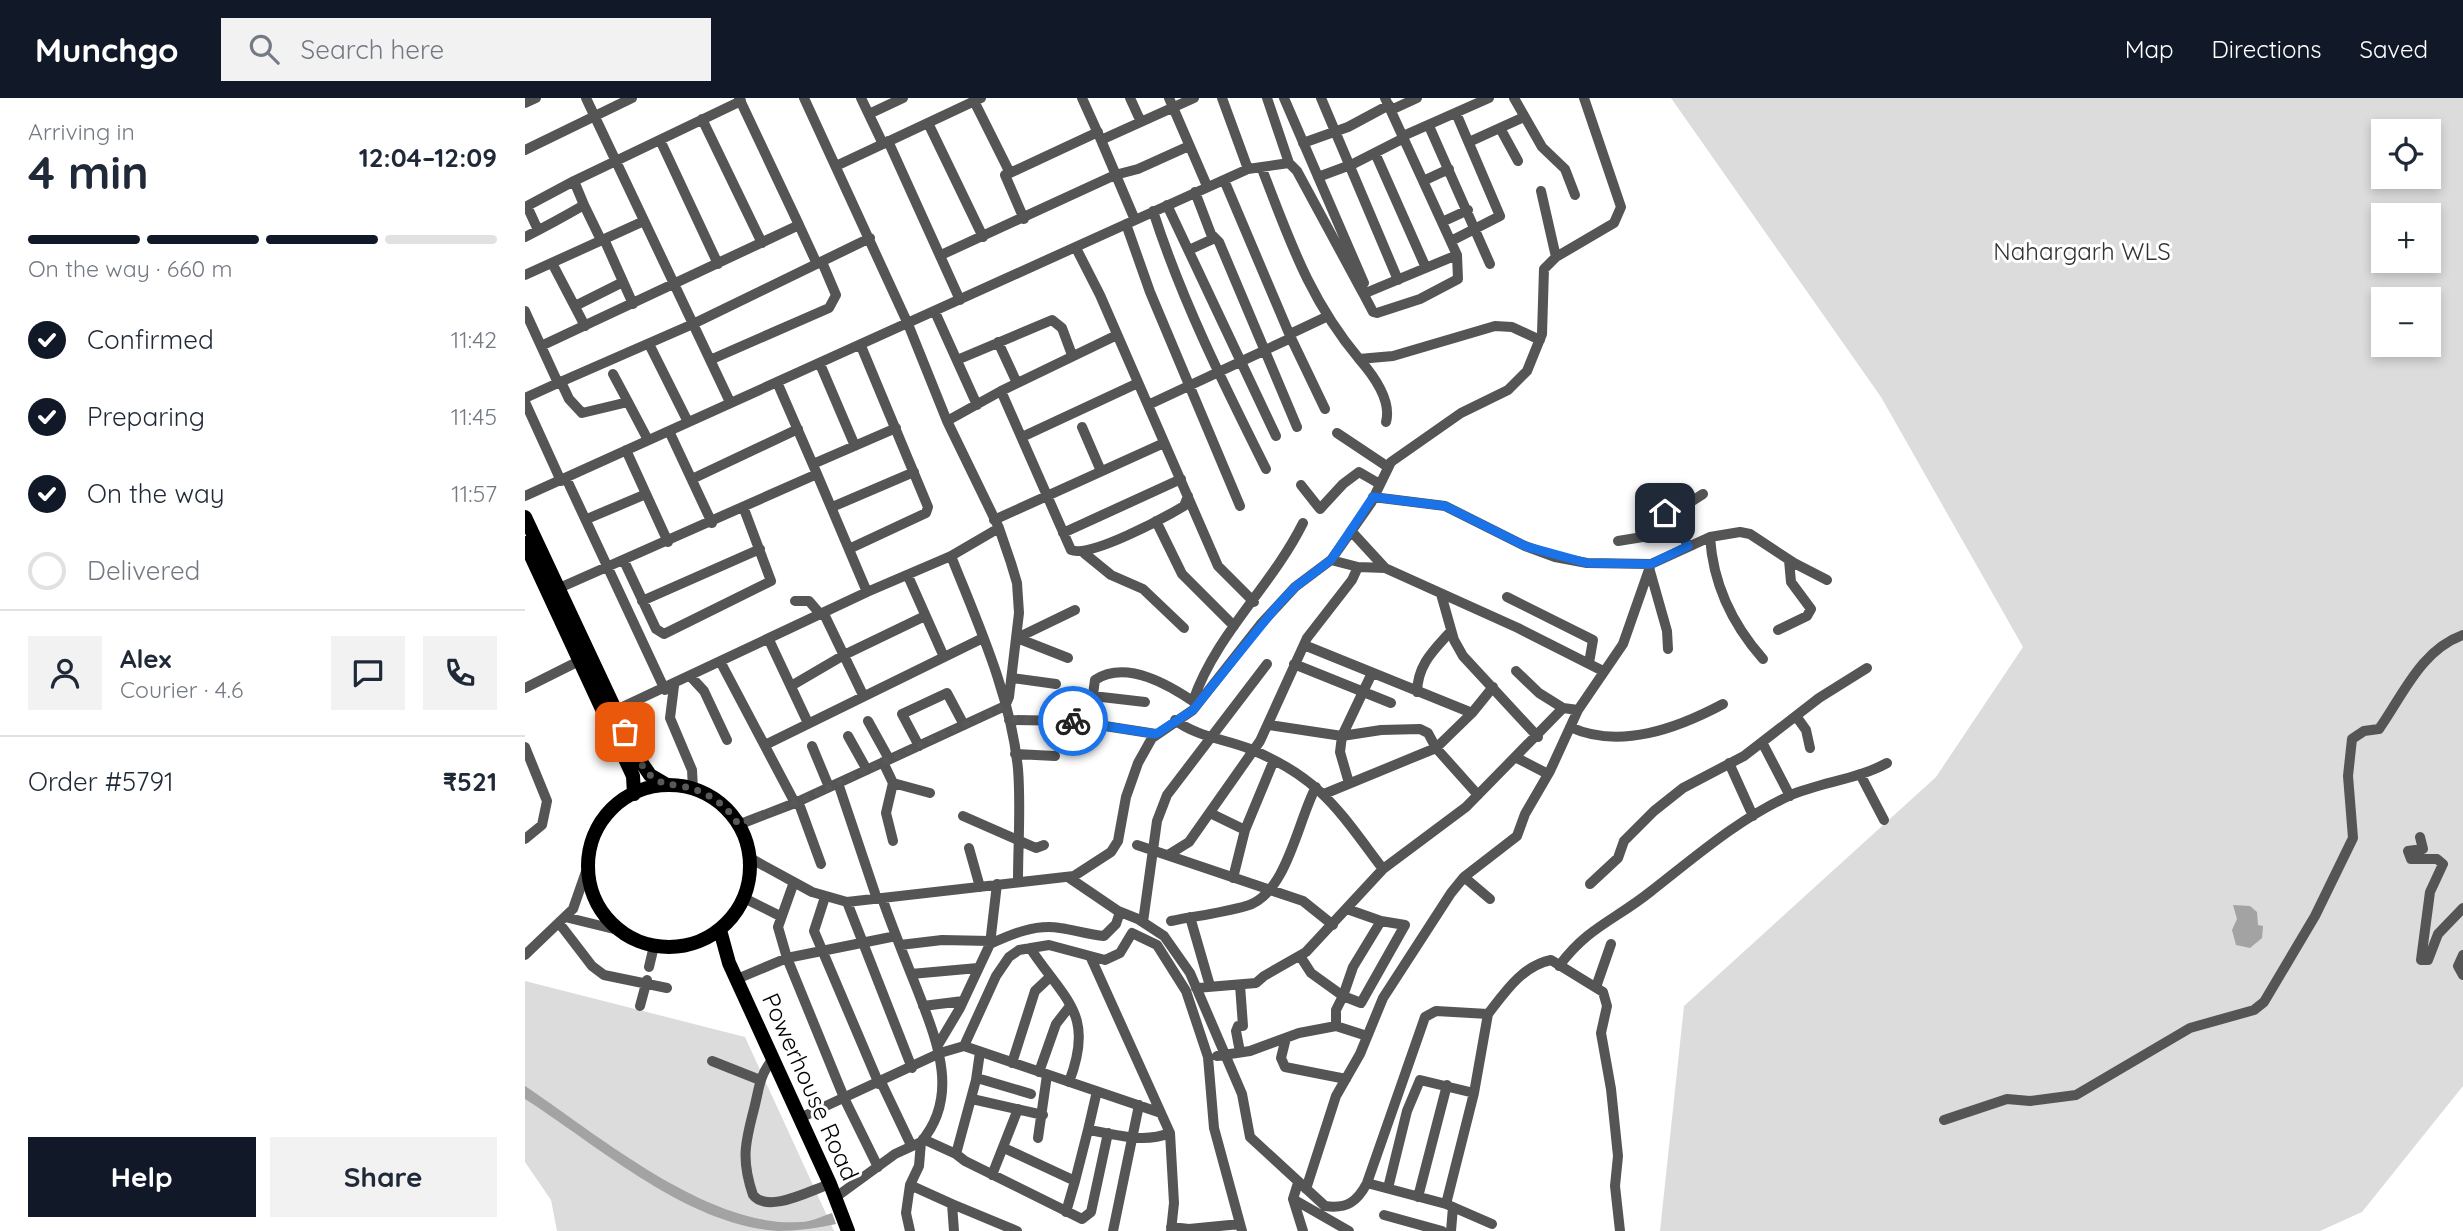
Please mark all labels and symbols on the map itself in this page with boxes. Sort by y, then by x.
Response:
park label: Nahargarh WLS [1993,236,2171,266]
pin [1635,483,1695,543]
courier [1038,686,1108,756]
pin [595,702,655,762]
street label: Powerhouse Road [756,988,866,1185]

